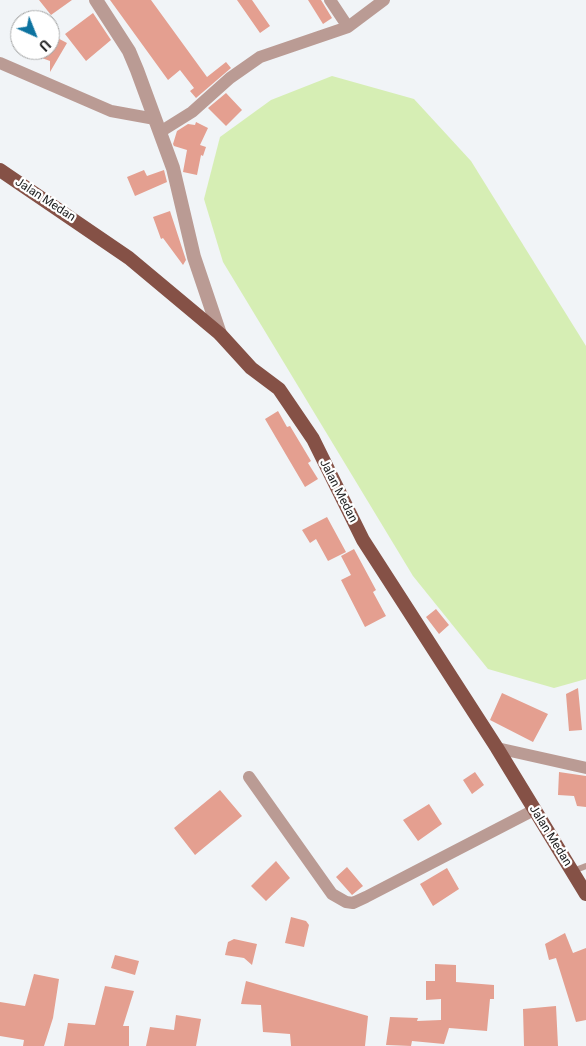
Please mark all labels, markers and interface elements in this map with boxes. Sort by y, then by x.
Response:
north arrow [10,10,60,60]
text: U [36,36,54,54]
street label: Jalan Medan [12,175,78,225]
street label: Jalan Medan [316,457,360,525]
street label: Jalan Medan [526,803,574,869]

